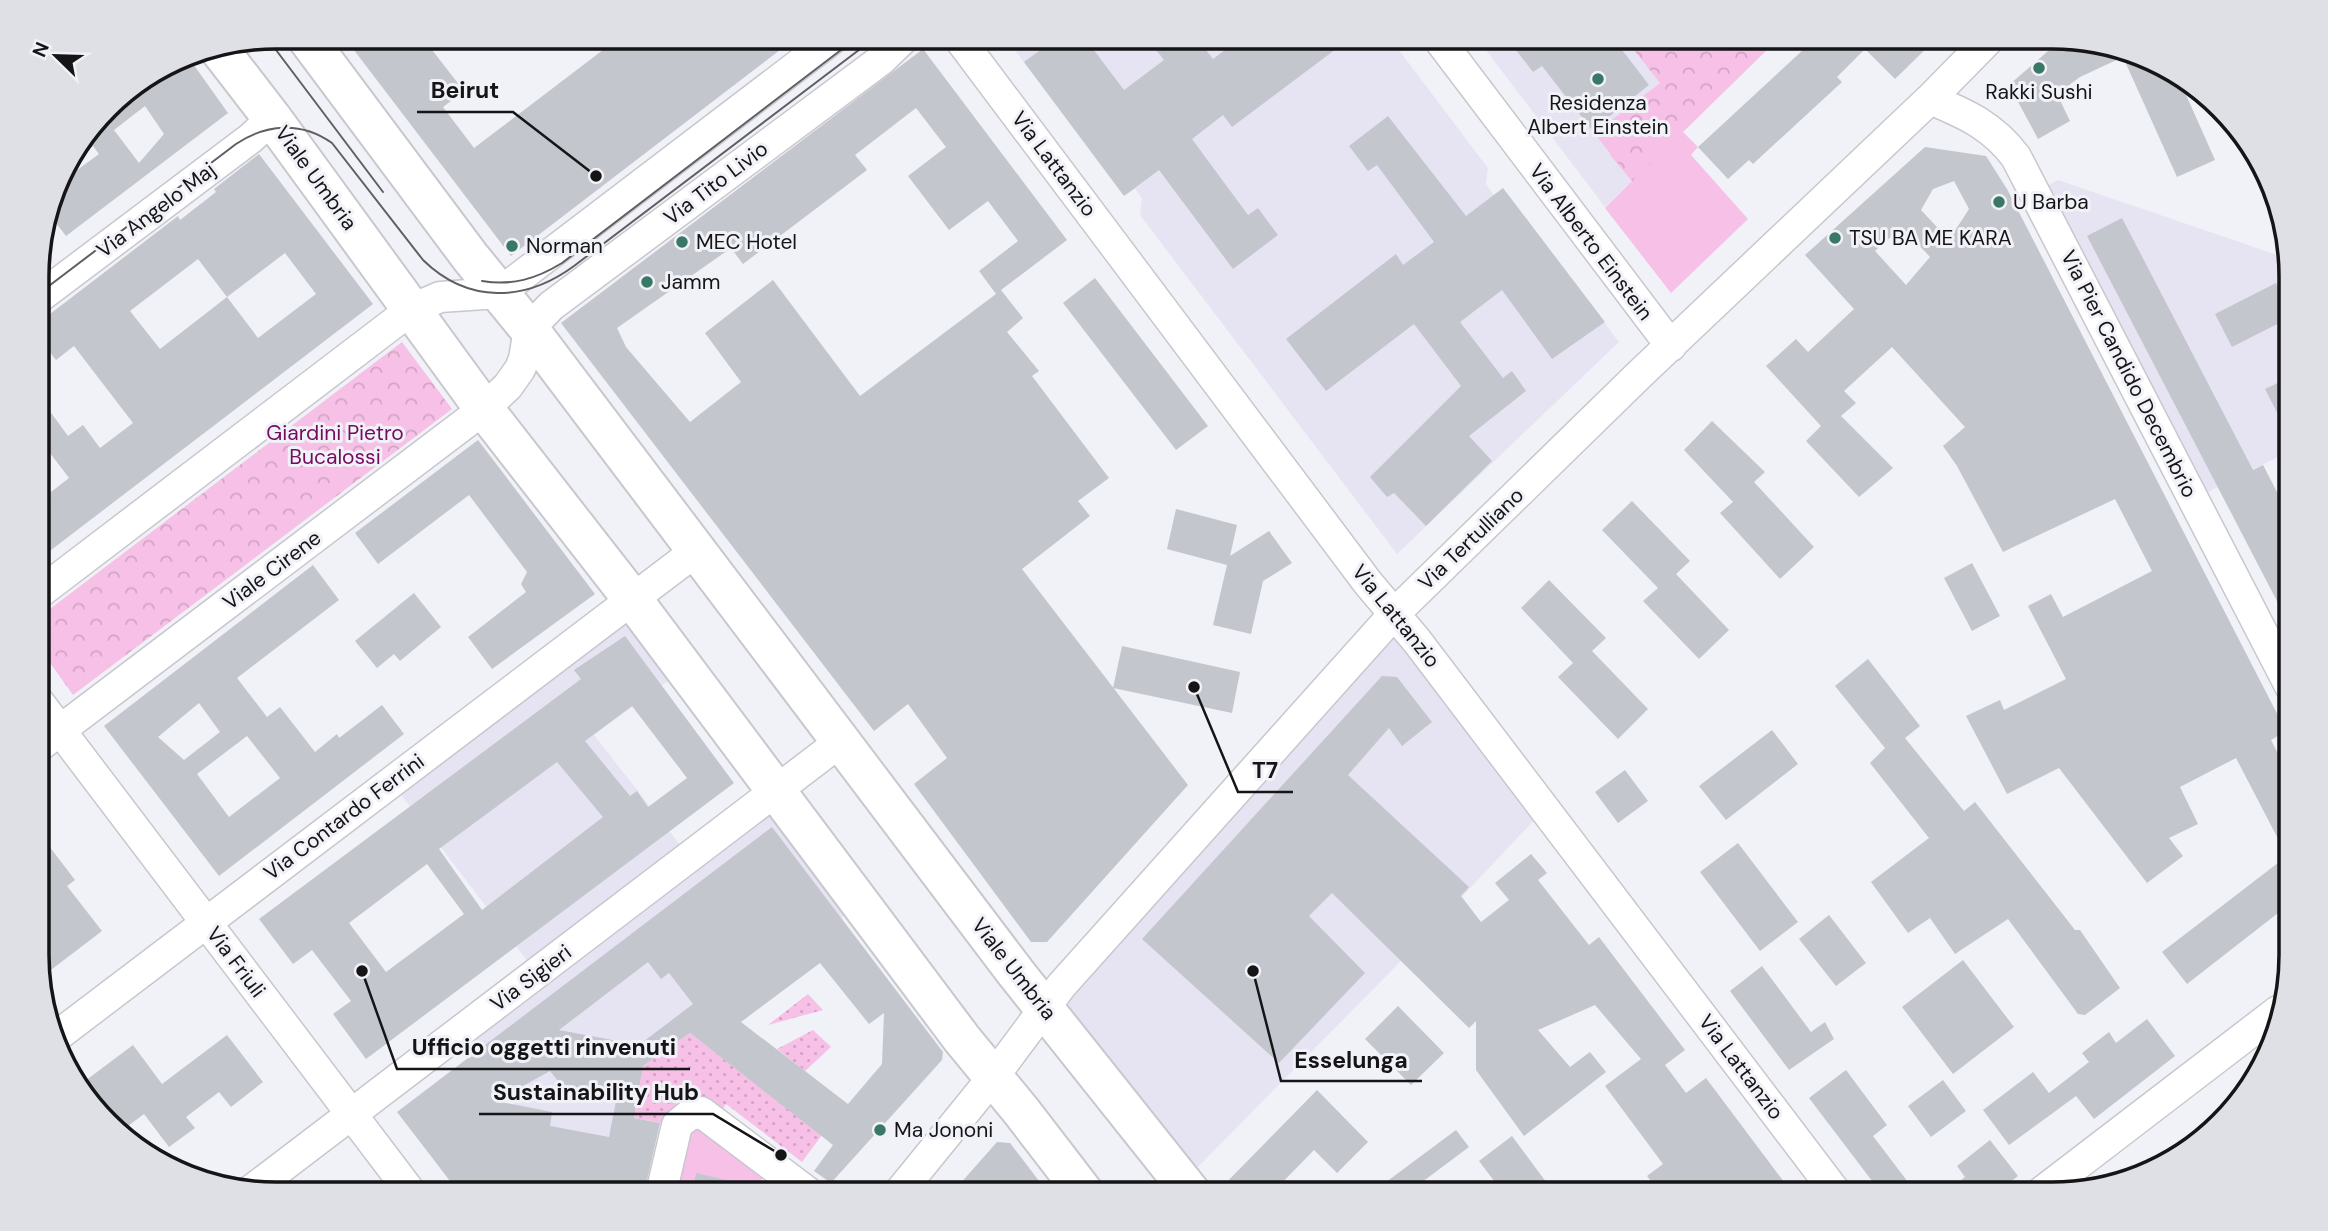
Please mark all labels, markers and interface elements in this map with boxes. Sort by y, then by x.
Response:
north arrow [21,21,91,91]
text: N [27,38,55,61]
marker: Rakki Sushi [2031,60,2047,76]
callout: Beirut [417,68,513,112]
marker: Residenza Albert Einstein [1590,71,1606,87]
text: Beirut [431,75,499,105]
place label: Rakki Sushi [1985,78,2093,106]
place label: Residenza Albert Einstein [1527,89,1669,141]
street label: Via Lattanzio [1005,106,1103,222]
street label: Viale Umbria [269,120,363,236]
street label: Via Tito Livio [658,135,774,231]
street label: Via Angelo Maj [91,156,221,264]
street label: Via Alberto Einstein [1523,158,1659,326]
place label: U Barba [2013,188,2089,216]
marker: U Barba [1991,194,2007,210]
place label: TSU BA ME KARA [1849,224,2012,252]
place label: MEC Hotel [696,228,797,256]
marker: TSU BA ME KARA [1827,230,1843,246]
place label: Norman [526,232,603,260]
marker: MEC Hotel [674,234,690,250]
marker: Norman [504,238,520,254]
street label: Via Pier Candido Decembrio [2054,246,2204,502]
place label: Jamm [661,268,720,296]
marker: Jamm [639,274,655,290]
park label: Giardini Pietro Bucalossi [266,419,404,471]
street label: Via Tertulliano [1412,482,1530,596]
street label: Viale Cirene [217,524,327,616]
street label: Via Lattanzio [1346,558,1446,674]
street label: Via Contardo Ferrini [258,747,430,887]
callout: T7 [1238,748,1293,792]
text: T7 [1252,755,1278,785]
street label: Viale Umbria [965,912,1063,1026]
street label: Via Friuli [200,921,272,1003]
street label: Via Sigieri [485,938,577,1018]
street label: Via Lattanzio [1692,1009,1790,1125]
callout: Ufficio oggetti rinvenuti [397,1025,690,1069]
text: Ufficio oggetti rinvenuti [412,1032,676,1062]
callout: Esselunga [1281,1037,1422,1081]
text: Esselunga [1294,1045,1408,1075]
callout: Sustainability Hub [479,1070,713,1114]
text: Sustainability Hub [493,1077,699,1107]
place label: Ma Jononi [894,1116,993,1144]
marker: Ma Jononi [872,1122,888,1138]

